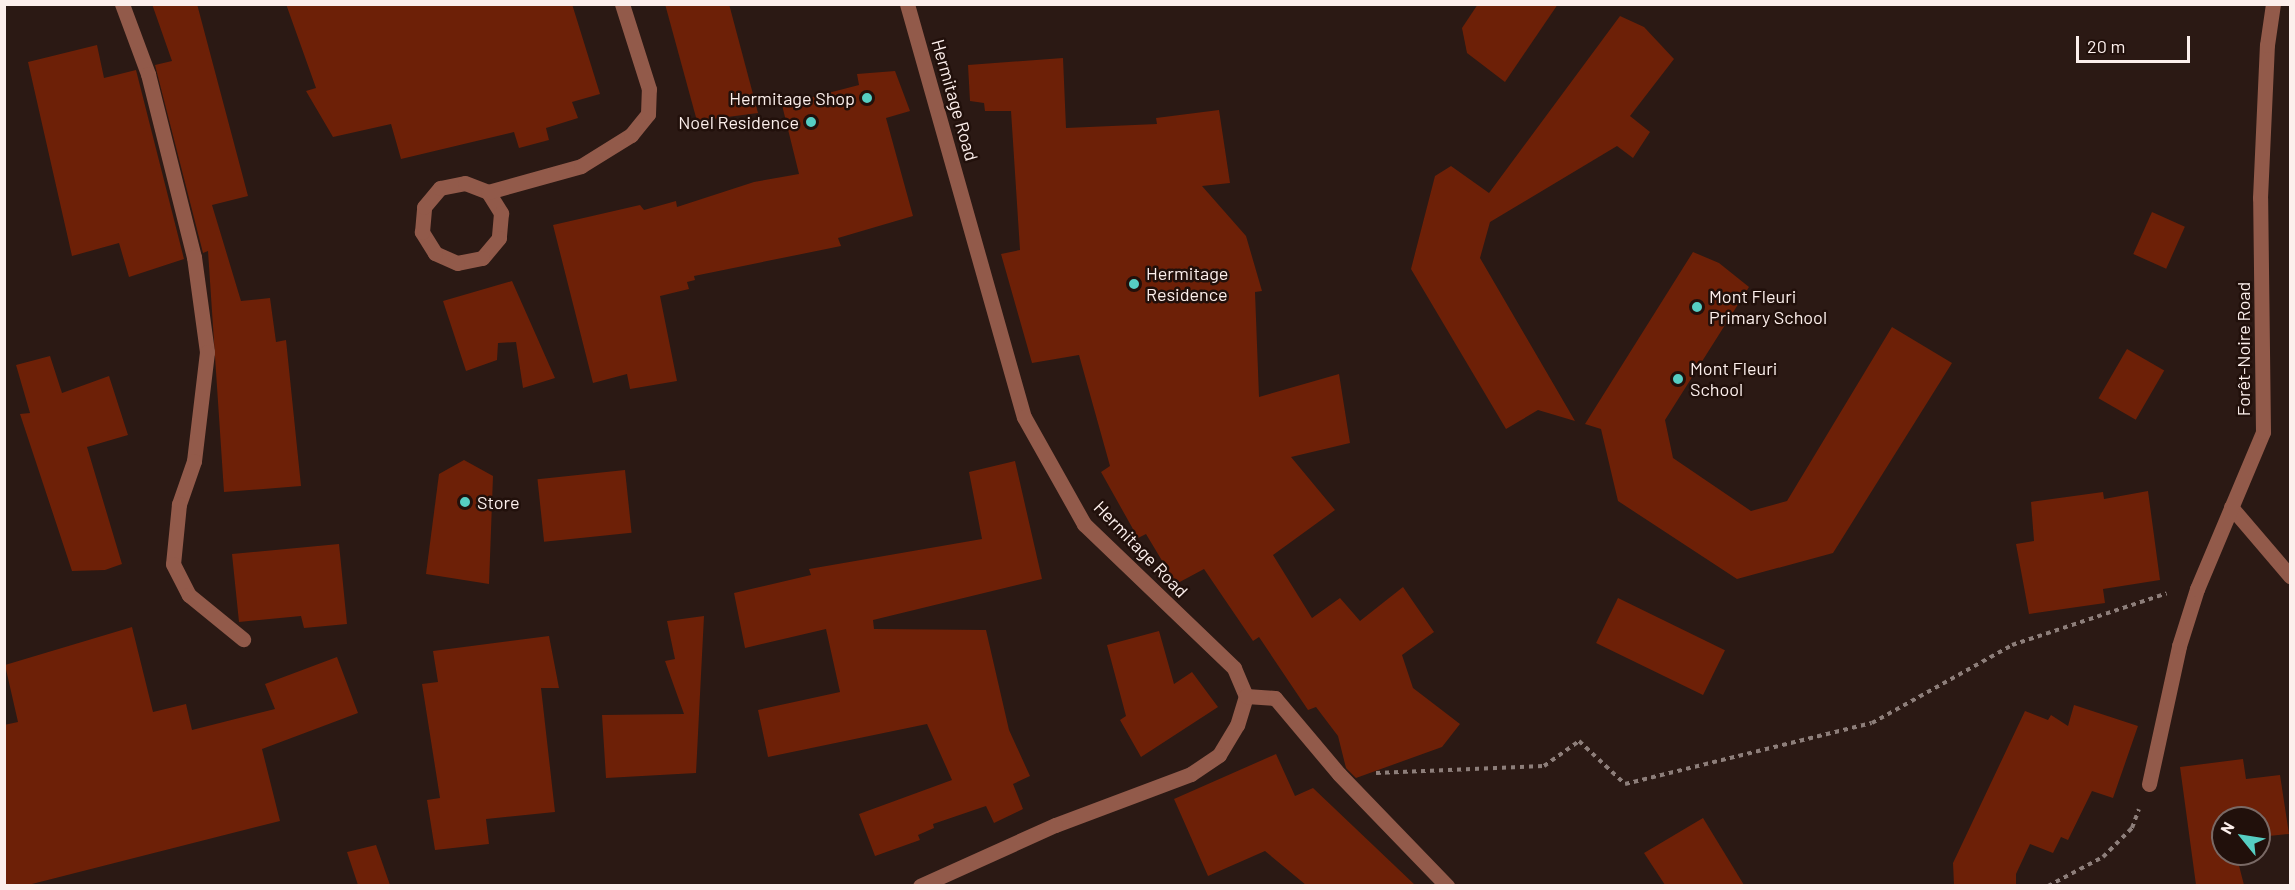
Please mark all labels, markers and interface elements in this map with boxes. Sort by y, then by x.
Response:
scale bar [2079,24,2193,62]
text: 20 m [2087,35,2125,57]
street label: Hermitage Road [927,37,983,163]
place label: Hermitage Shop [729,87,855,109]
marker: Hermitage Shop [860,91,874,105]
place label: Noel Residence [678,111,799,133]
marker: Noel Residence [804,115,818,129]
place label: Hermitage Residence [1146,263,1228,306]
marker: Hermitage Residence [1127,277,1141,291]
street label: Forêt-Noire Road [2232,282,2254,416]
place label: Mont Fleuri Primary School [1709,286,1827,328]
marker: Mont Fleuri Primary School [1690,300,1704,314]
place label: Mont Fleuri School [1690,358,1777,400]
marker: Mont Fleuri School [1671,372,1685,386]
place label: Store [477,491,520,513]
marker: Store [458,495,472,509]
street label: Hermitage Road [1090,496,1192,602]
north arrow [2211,806,2271,866]
text: N [2216,818,2238,837]

